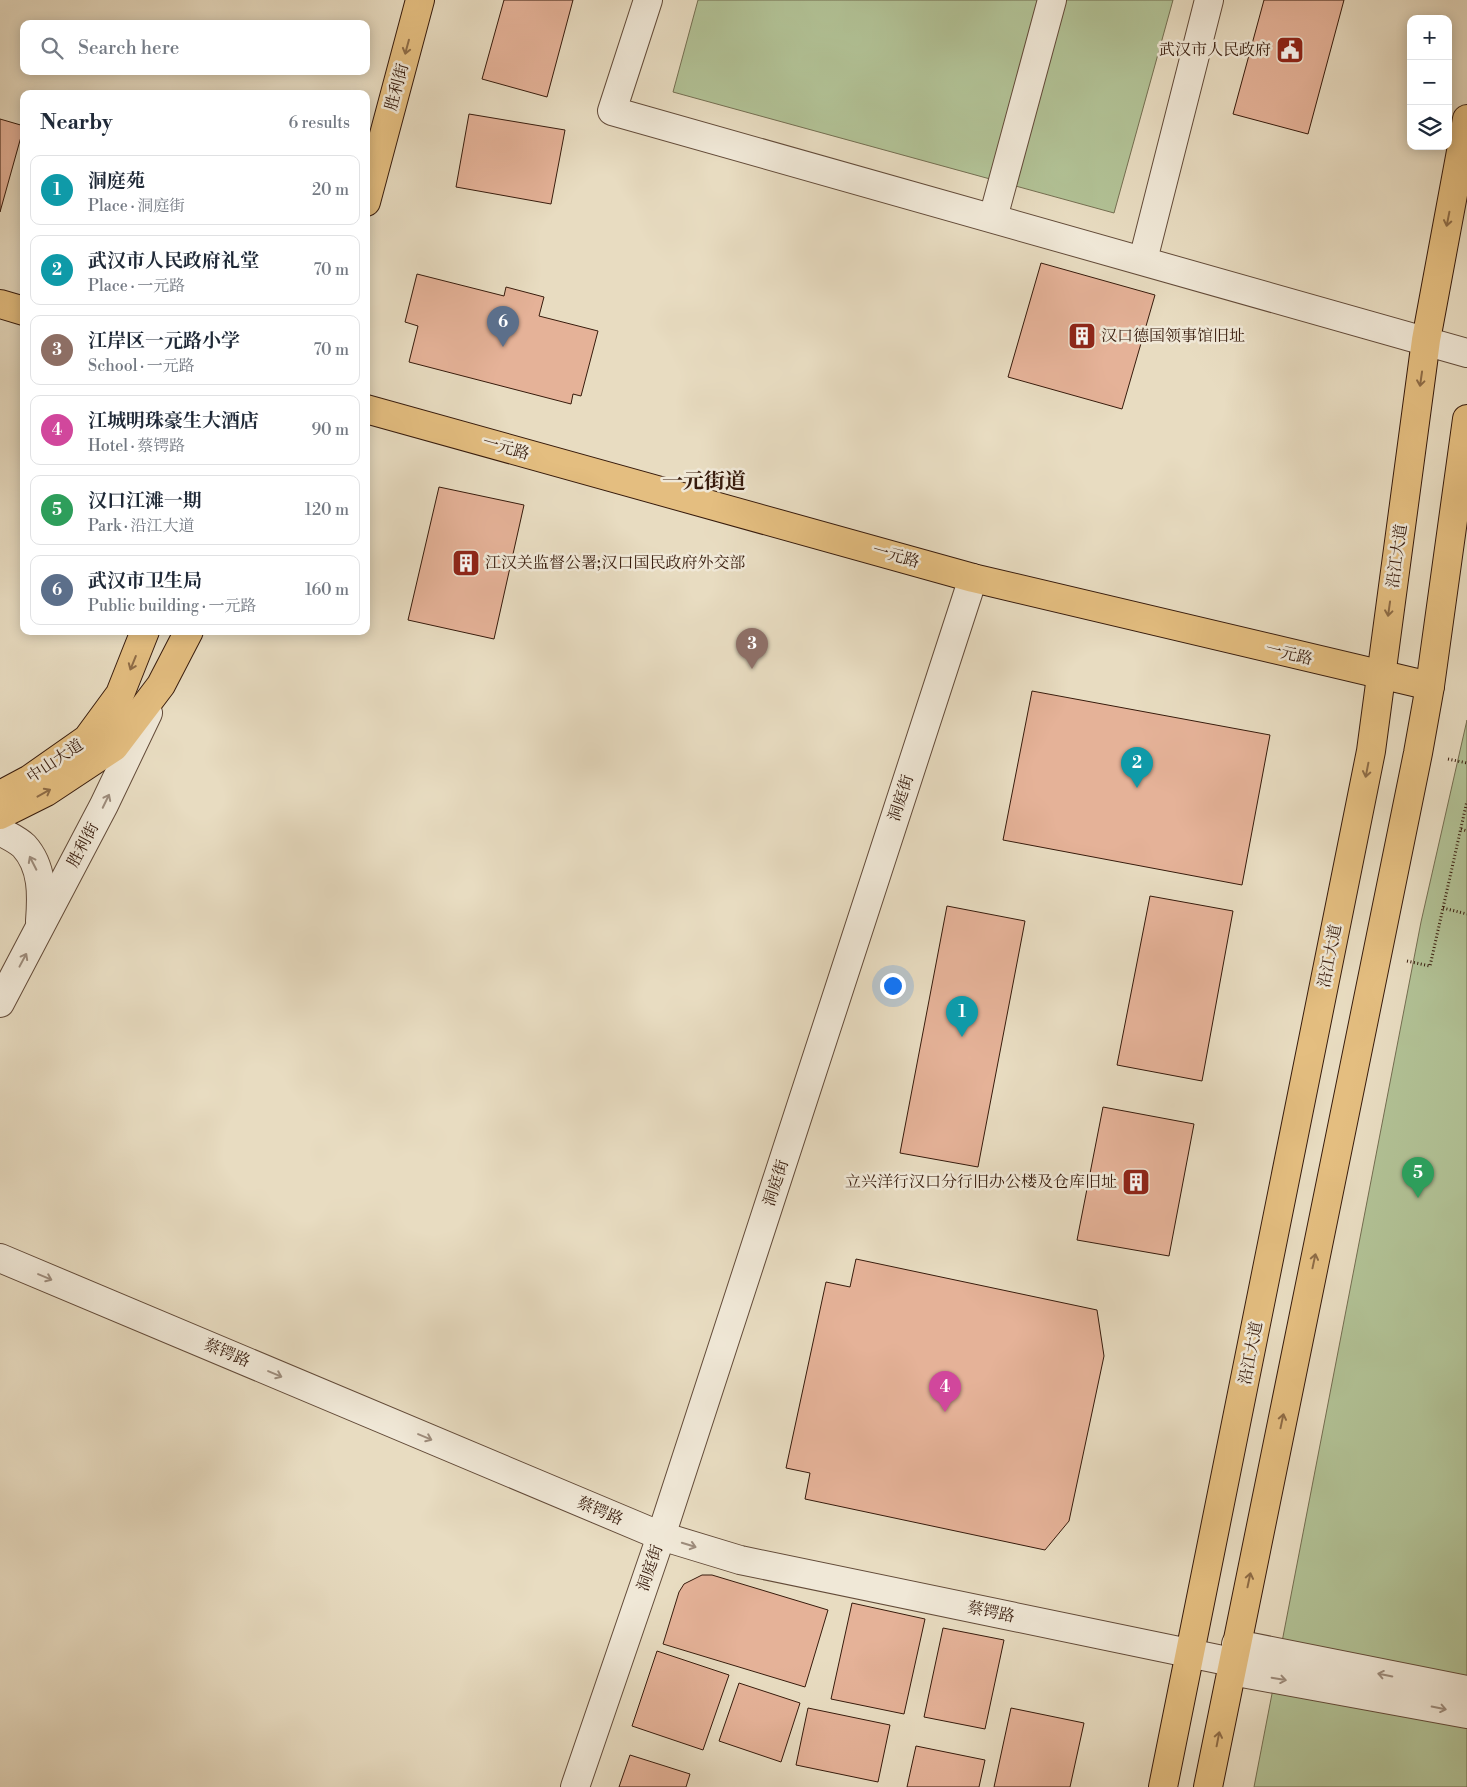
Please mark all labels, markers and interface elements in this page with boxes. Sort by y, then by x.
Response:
map controls [1407,15,1452,150]
button: + [1407,15,1452,60]
search box [20,20,370,75]
icon: search [38,34,66,62]
public building icon: 武汉市人民政府 [1275,35,1305,65]
text: Search here [78,36,179,60]
one-way arrow [402,39,412,55]
place label: 武汉市人民政府 [1159,40,1271,60]
button: − [1407,60,1452,105]
street label: 胜利街 [381,61,413,113]
button: layers [1407,105,1452,150]
text: Nearby [40,110,113,136]
text: 6 results [289,113,350,133]
text: 洞庭苑 [88,169,145,193]
text: 1 [53,180,61,200]
text: 20 m [312,180,349,200]
text: Place · 洞庭街 [88,196,185,216]
one-way arrow [1443,210,1453,226]
text: 武汉市人民政府礼堂 [88,249,259,273]
text: 2 [52,260,62,280]
text: 70 m [313,260,349,280]
text: Place · 一元路 [88,276,185,296]
pin: 6 [487,306,519,347]
building icon: 汉口德国领事馆旧址 [1067,321,1097,351]
place label: 汉口德国领事馆旧址 [1101,326,1245,346]
text: 江岸区一元路小学 [88,329,240,353]
text: 3 [52,340,62,360]
text: 70 m [313,340,349,360]
text: School · 一元路 [88,356,195,376]
one-way arrow [1416,370,1426,386]
text: 江城明珠豪生大酒店 [88,409,259,433]
text: 4 [52,420,62,440]
text: 90 m [311,420,349,440]
street label: 一元路 [480,432,532,464]
text: Hotel · 蔡锷路 [88,436,185,456]
district label: 一元街道 [662,469,746,495]
text: 汉口江滩一期 [88,489,202,513]
text: 5 [52,500,62,520]
text: 120 m [305,500,349,520]
text: Park · 沿江大道 [88,516,195,536]
street label: 沿江大道 [1383,523,1411,589]
street label: 一元路 [870,540,922,572]
building icon: 江汉关监督公署;汉口国民政府外交部 [451,548,481,578]
place label: 江汉关监督公署;汉口国民政府外交部 [485,553,745,573]
text: 武汉市卫生局 [88,569,202,593]
text: 6 [52,580,62,600]
text: 160 m [305,580,349,600]
text: Public building · 一元路 [88,596,256,616]
one-way arrow [1384,601,1394,617]
pin: 3 [736,628,768,669]
street label: 一元路 [1263,638,1315,670]
one-way arrow [127,655,137,670]
street label: 中山大道 [23,735,87,787]
pin: 2 [1121,747,1153,788]
one-way arrow [1362,762,1371,778]
street label: 洞庭街 [884,772,918,824]
one-way arrow [36,788,51,798]
one-way arrow [101,793,111,808]
street label: 胜利街 [63,819,103,871]
one-way arrow [28,856,37,871]
street label: 沿江大道 [1314,923,1346,989]
one-way arrow [19,953,28,968]
your location [880,973,906,999]
pin: 1 [946,996,978,1037]
street label: 洞庭街 [759,1157,793,1209]
pin: 5 [1402,1157,1434,1198]
building icon: 立兴洋行汉口分行旧办公楼及仓库旧址 [1121,1167,1151,1197]
place label: 立兴洋行汉口分行旧办公楼及仓库旧址 [845,1172,1117,1192]
one-way arrow [1310,1254,1319,1270]
one-way arrow [37,1272,52,1282]
street label: 沿江大道 [1235,1320,1267,1386]
street label: 蔡锷路 [201,1334,253,1372]
one-way arrow [267,1369,282,1379]
pin: 4 [929,1371,961,1412]
one-way arrow [1277,1413,1287,1429]
one-way arrow [417,1432,432,1442]
street label: 蔡锷路 [574,1492,626,1530]
one-way arrow [680,1540,696,1550]
street label: 洞庭街 [633,1542,667,1594]
one-way arrow [1245,1572,1254,1588]
street label: 蔡锷路 [965,1597,1017,1627]
one-way arrow [1377,1669,1393,1679]
one-way arrow [1271,1675,1287,1685]
one-way arrow [1431,1704,1447,1714]
one-way arrow [1213,1732,1223,1748]

